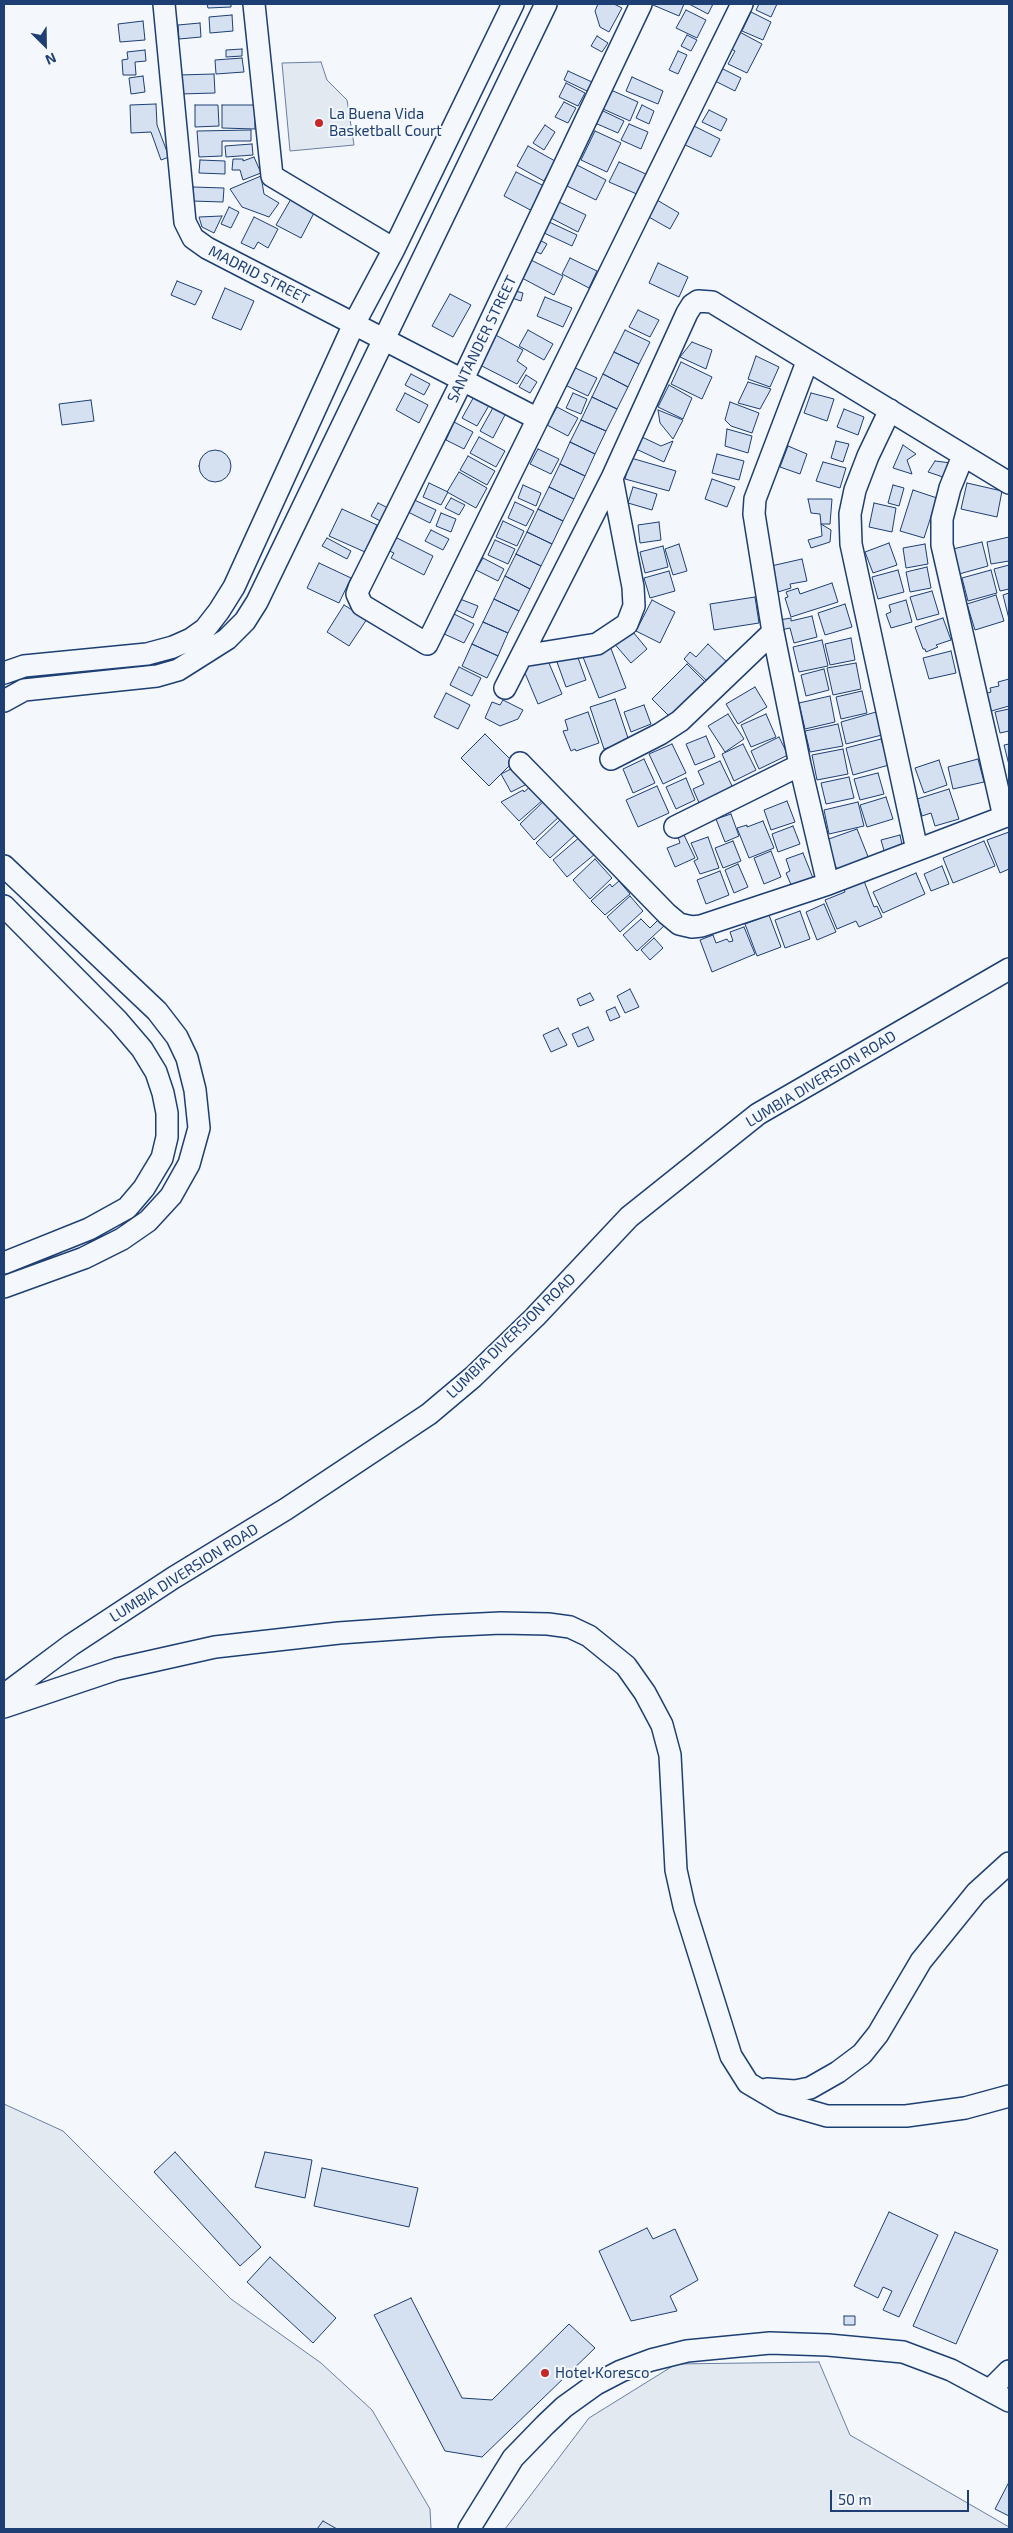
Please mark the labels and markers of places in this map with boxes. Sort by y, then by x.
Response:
place label: La Buena Vida Basketball Court [329,105,442,140]
marker: La Buena Vida Basketball Court [313,117,325,129]
place label: Hotel Koresco [555,2364,650,2382]
marker: Hotel Koresco [539,2367,551,2379]

